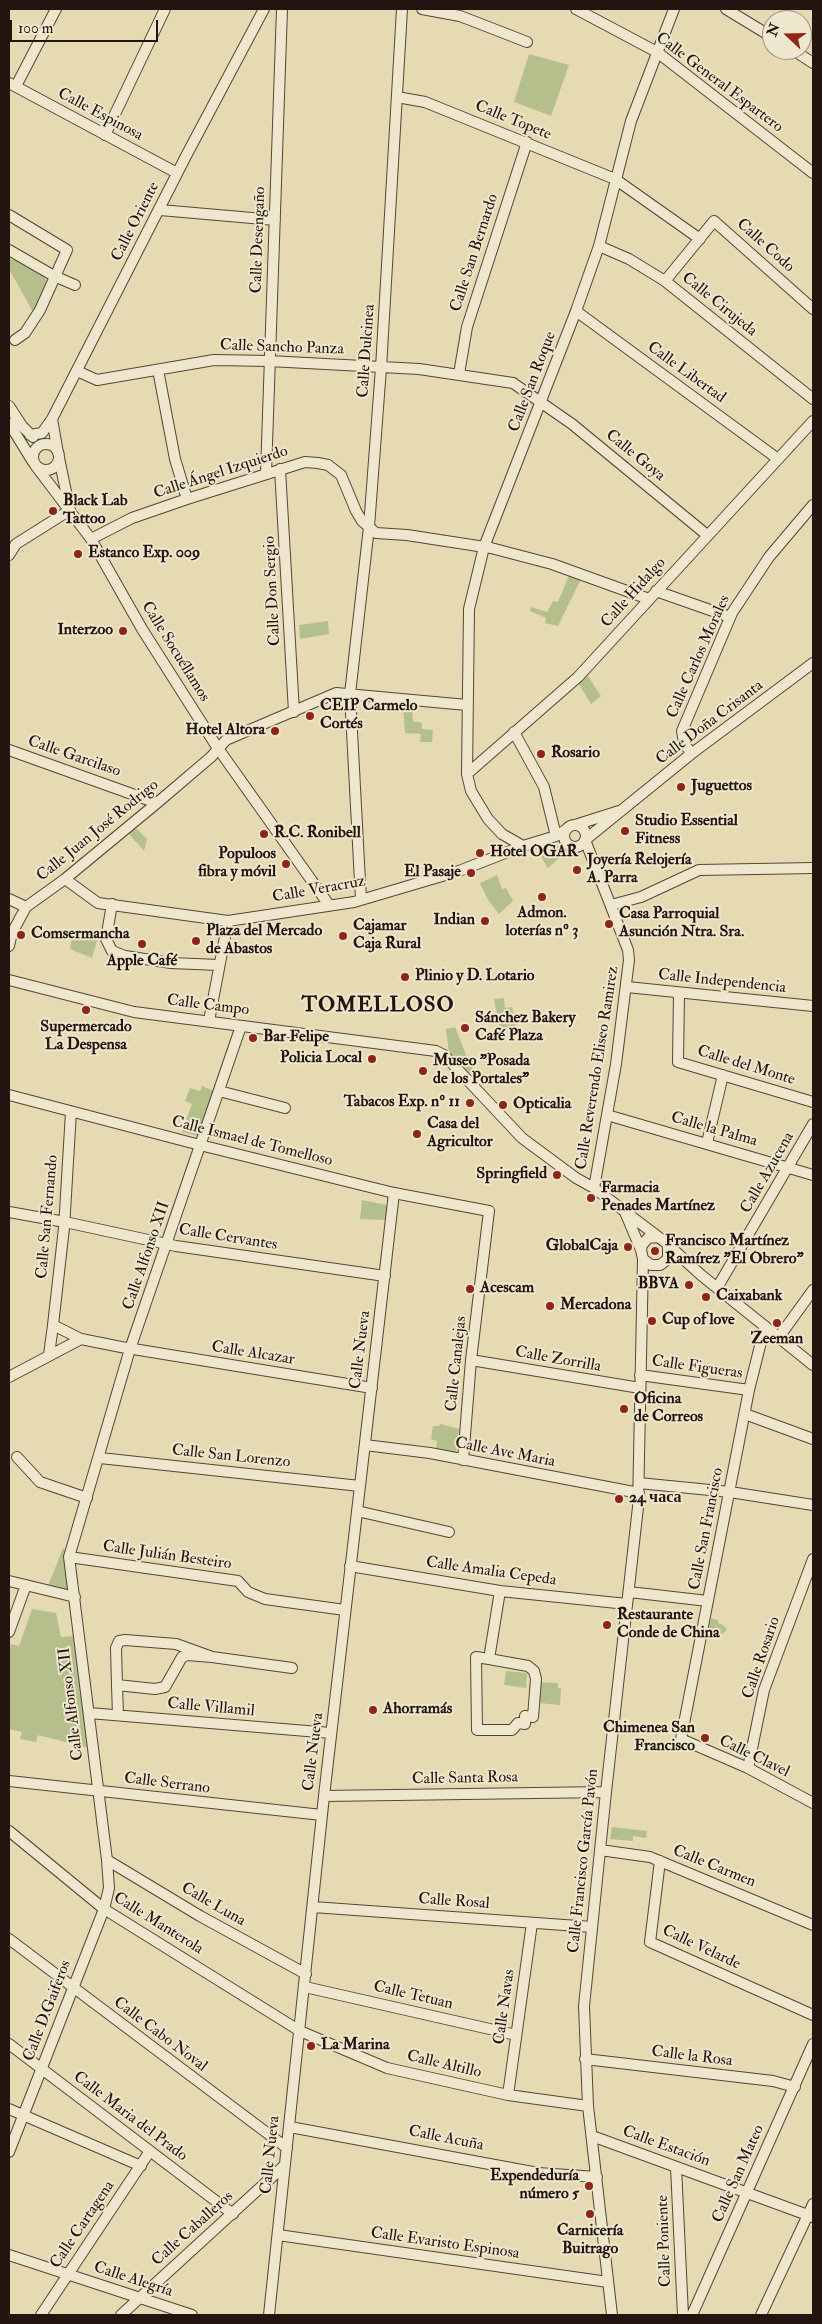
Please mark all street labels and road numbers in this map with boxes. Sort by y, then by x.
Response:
street label: Calle General Espartero [651,29,787,137]
street label: Calle Espinosa [54,85,146,145]
street label: Calle Topete [472,97,554,145]
street label: Calle Oriente [108,179,164,265]
street label: Calle Desengaño [248,186,270,294]
street label: Calle San Bernardo [447,192,503,314]
street label: Calle Codo [732,215,798,277]
street label: Calle Cirujeda [677,269,761,341]
street label: Calle Dulcinea [354,303,380,399]
street label: Calle San Roque [505,329,561,435]
street label: Calle Sancho Panza [220,336,344,360]
street label: Calle Libertad [643,338,729,408]
street label: Calle Goya [601,426,669,486]
street label: Calle Ángel Izquierdo [151,442,291,504]
street label: Calle Don Sergio [261,536,285,646]
street label: Calle Hidalgo [597,554,671,632]
street label: Calle Carlos Morales [663,592,735,722]
street label: Calle Socuéllamos [136,598,214,706]
street label: Calle Doña Crisanta [653,676,767,770]
street label: Calle Garcilaso [25,732,123,782]
street label: Calle Juan José Rodrigo [33,776,163,886]
street label: Calle Veracruz [271,872,367,908]
street label: Calle Reverendo Eliseo Ramirez [572,965,624,1171]
street label: Calle Independencia [657,966,787,998]
street label: Calle Campo [166,991,250,1021]
street label: Calle del Monte [695,1042,797,1090]
street label: Calle la Palma [669,1108,759,1152]
street label: Calle Ismael de Tomelloso [170,1113,334,1171]
street label: Calle Azucena [737,1129,799,1217]
street label: Calle San Fernando [33,1154,63,1280]
street label: Calle Alfonso XII [119,1199,175,1313]
street label: Calle Cervantes [177,1221,279,1255]
street label: Calle Nueva [347,1310,375,1390]
street label: Calle Canalejas [442,1315,472,1413]
street label: Calle Alcazar [210,1338,296,1370]
street label: Calle Zorrilla [513,1343,603,1377]
street label: Calle Figueras [650,1352,744,1384]
street label: Calle Ave Maria [453,1434,557,1472]
street label: Calle San Lorenzo [171,1441,291,1473]
street label: Calle San Francisco [686,1466,728,1592]
street label: Calle Julián Besteiro [101,1537,233,1575]
street label: Calle Amalia Cepeda [425,1553,557,1591]
street label: Calle Rosario [739,1615,785,1701]
street label: Calle Alfonso XII [56,1646,88,1762]
street label: Calle Villamil [167,1695,255,1721]
street label: Calle Nueva [300,1712,328,1792]
street label: Calle Clavel [716,1732,792,1782]
street label: Calle Santa Rosa [412,1768,518,1790]
street label: Calle Francisco García Pavón [565,1768,603,1954]
street label: Calle Serrano [123,1769,211,1799]
street label: Calle Carmen [670,1842,758,1892]
street label: Calle Luna [177,1879,249,1931]
street label: Calle Manterola [109,1889,207,1959]
street label: Calle Rosal [418,1890,490,1914]
street label: Calle Velarde [659,1922,743,1974]
street label: Calle D.Gaiferos [20,1958,76,2064]
street label: Calle Navas [490,1968,520,2046]
street label: Calle Tetuan [371,1978,455,2014]
street label: Calle Cabo Noval [109,1993,211,2077]
street label: Calle la Rosa [650,2043,734,2071]
street label: Calle Altillo [405,2047,483,2083]
street label: Calle Maria del Prado [69,2068,191,2166]
street label: Calle Nueva [257,2115,285,2195]
street label: Calle Acuña [407,2122,485,2156]
street label: Calle Estación [620,2122,712,2172]
street label: Calle San Mateo [709,2122,769,2226]
street label: Calle Cartagena [47,2177,119,2273]
street label: Calle Caballeros [148,2187,238,2271]
street label: Calle Poniente [654,2195,676,2287]
street label: Calle Evaristo Espinosa [369,2224,521,2264]
street label: Calle Alegría [91,2258,175,2302]

